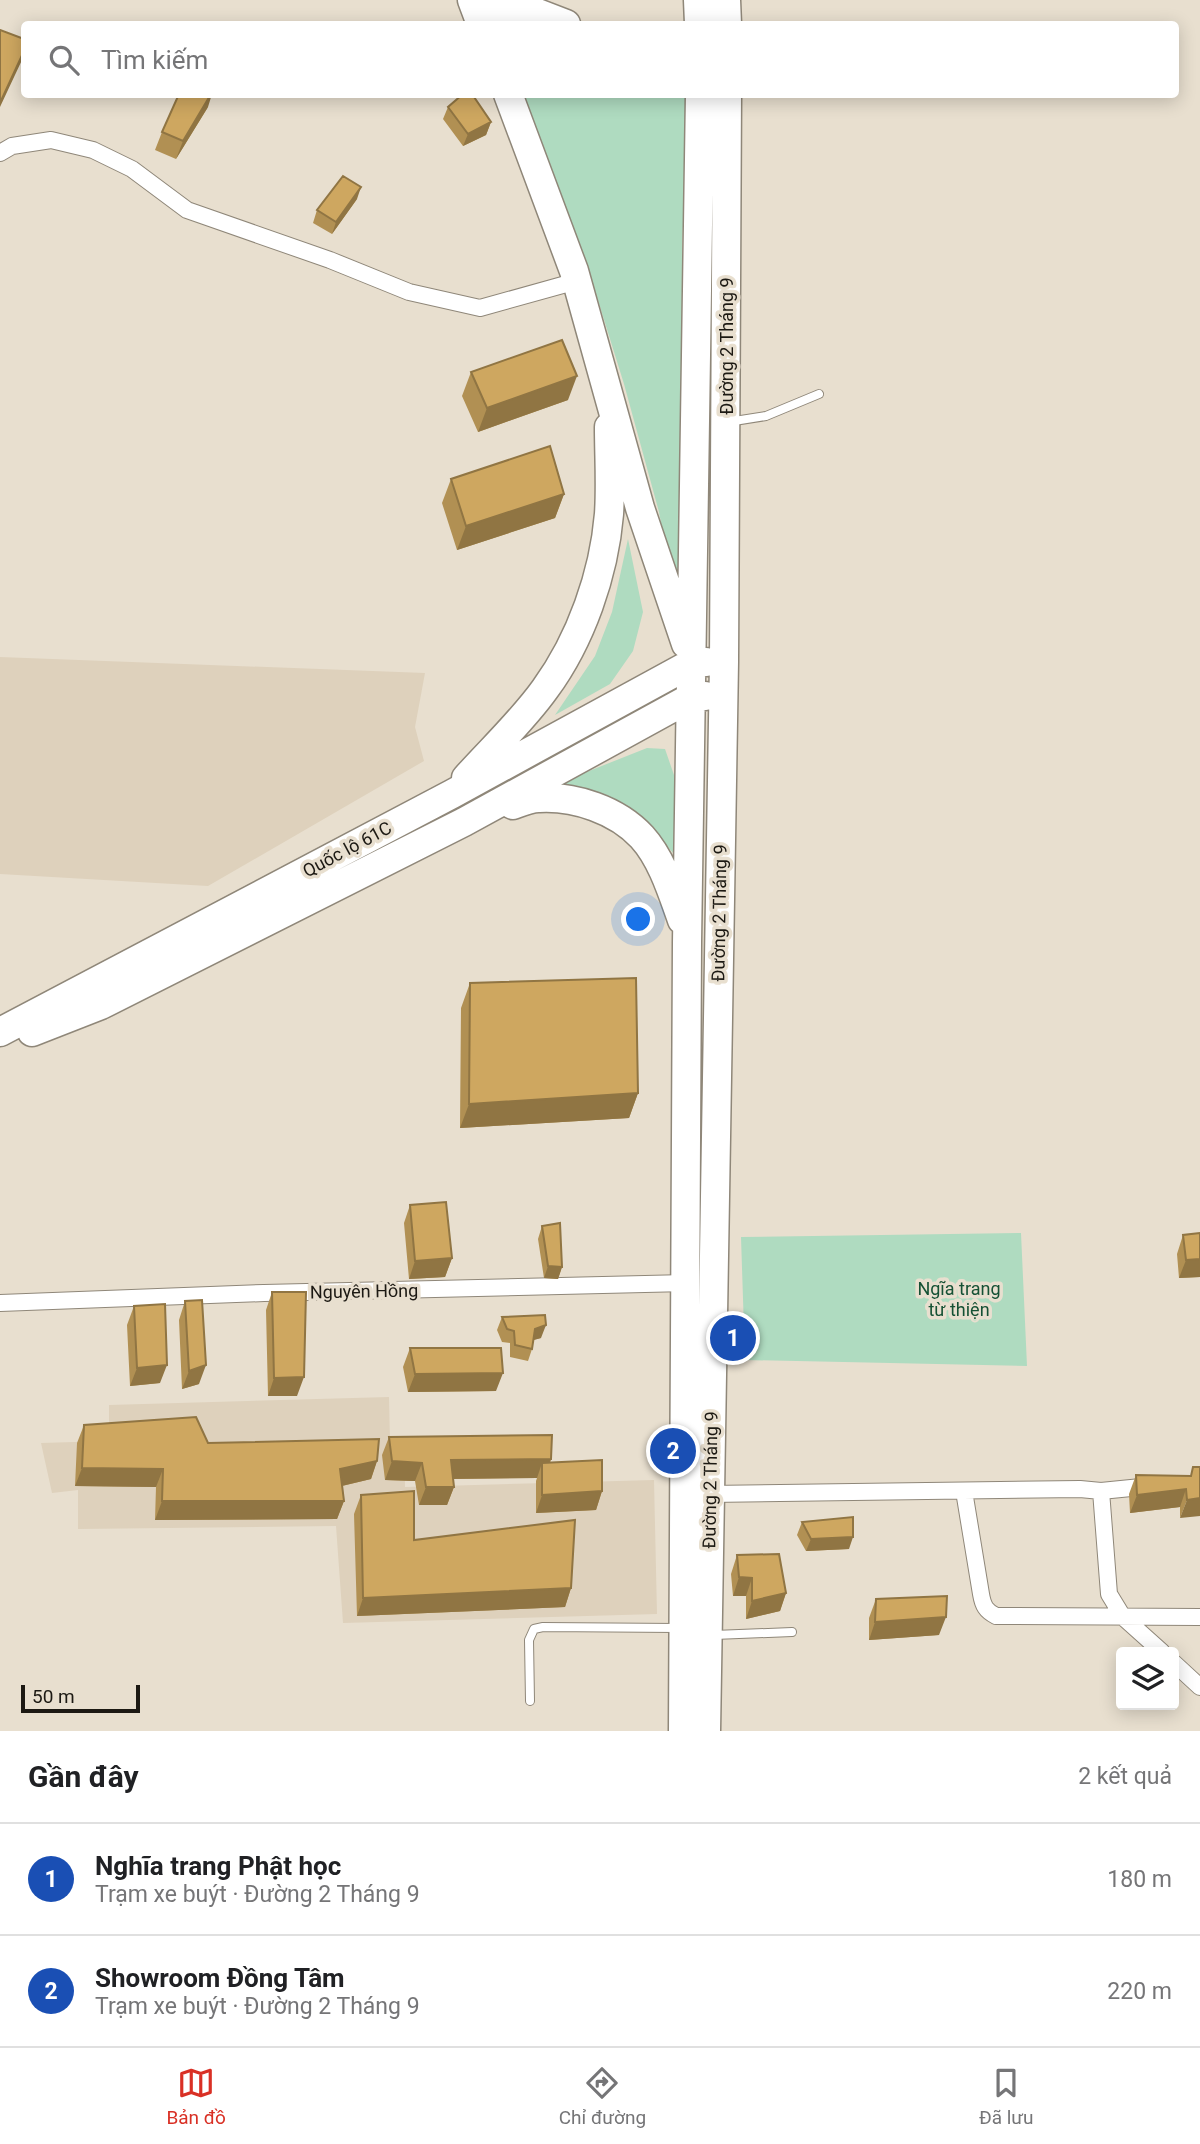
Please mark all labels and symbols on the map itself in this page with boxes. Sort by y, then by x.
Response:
street label: Đường 2 Tháng 9 [716,277,737,415]
street label: Quốc lộ 61C [299,817,395,881]
street label: Đường 2 Tháng 9 [707,844,731,982]
your location [621,902,655,936]
park label: Ngĩa trang từ thiện [917,1278,1001,1320]
street label: Nguyên Hồng [310,1280,418,1302]
pin: 1 [710,1312,756,1364]
street label: Đường 2 Tháng 9 [698,1411,722,1549]
pin: 2 [650,1425,696,1477]
scale bar [21,1682,140,1714]

